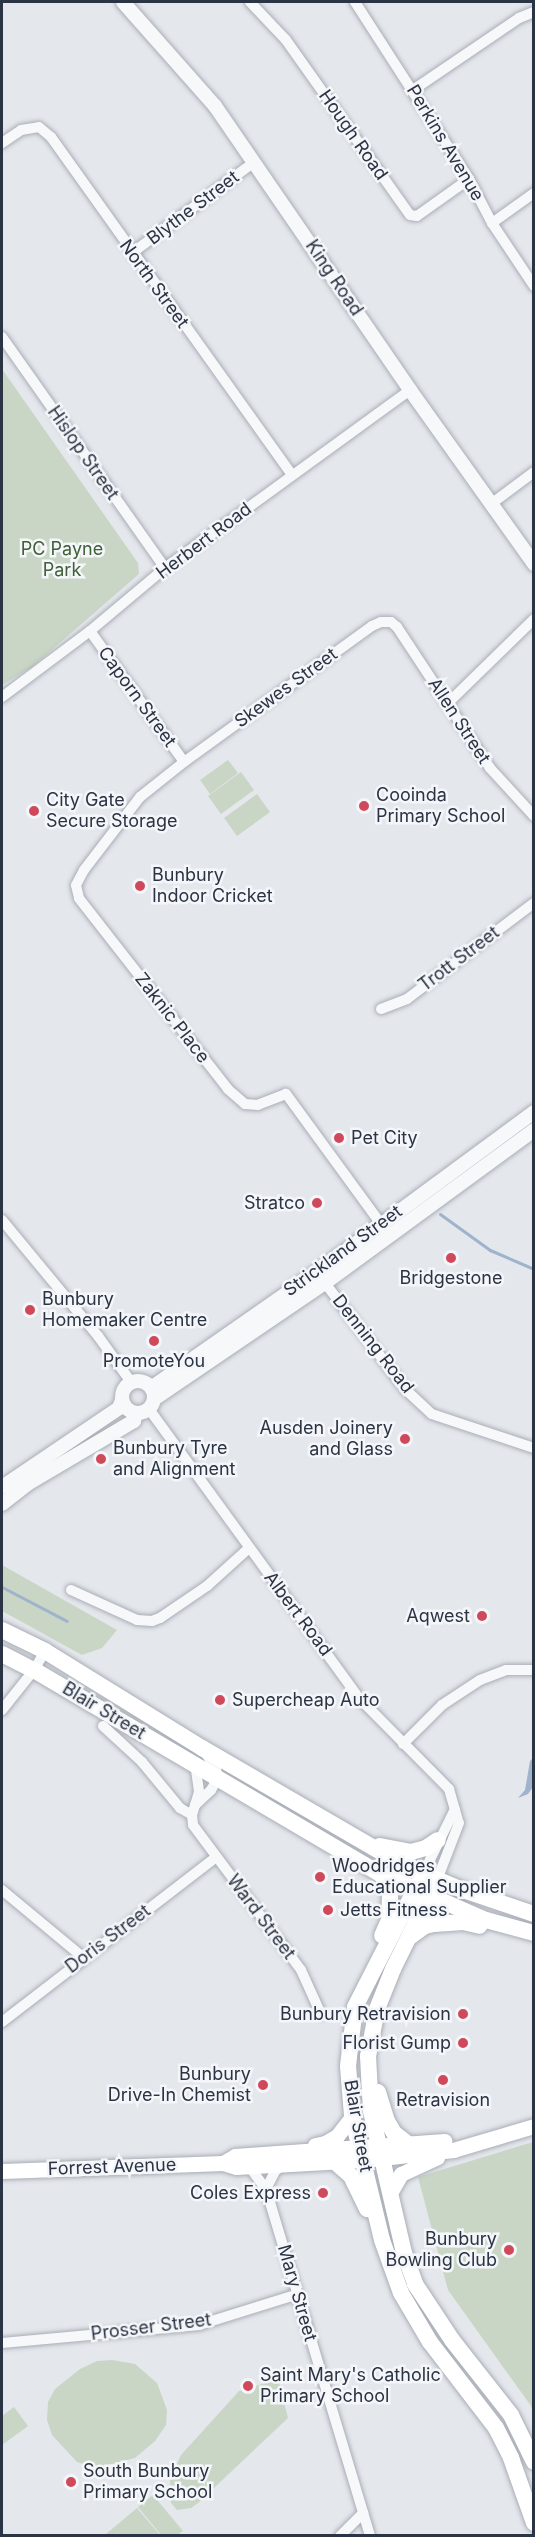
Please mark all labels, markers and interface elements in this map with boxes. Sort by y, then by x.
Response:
street label: Perkins Avenue [402,81,488,205]
street label: Hough Road [314,86,392,184]
street label: Blythe Street [143,166,243,250]
street label: North Street [115,236,193,332]
street label: King Road [301,236,367,320]
street label: Hislop Street [43,402,123,504]
street label: Herbert Road [152,498,256,584]
park label: PC Payne Park [21,539,103,582]
street label: Caporn Street [93,643,181,751]
street label: Skewes Street [231,644,341,732]
street label: Allen Street [423,674,495,768]
place label: Cooinda Primary School [376,785,505,828]
place label: City Gate Secure Storage [46,790,177,832]
marker: Cooinda Primary School [357,799,371,813]
marker: City Gate Secure Storage [27,804,41,818]
place label: Bunbury Indoor Cricket [152,865,273,908]
marker: Bunbury Indoor Cricket [133,879,147,893]
street label: Trott Street [415,922,503,996]
street label: Zaknic Place [130,969,214,1067]
place label: Pet City [351,1127,418,1149]
marker: Pet City [332,1131,346,1145]
place label: Stratco [244,1192,305,1214]
marker: Stratco [310,1196,324,1210]
street label: Strickland Street [280,1201,406,1301]
marker: Bridgestone [444,1251,458,1265]
place label: Bridgestone [400,1267,502,1289]
place label: Bunbury Homemaker Centre [42,1289,207,1332]
street label: Denning Road [328,1290,418,1398]
marker: Bunbury Homemaker Centre [23,1303,37,1317]
marker: PromoteYou [147,1334,161,1348]
place label: PromoteYou [103,1350,205,1372]
place label: Ausden Joinery and Glass [259,1418,393,1460]
marker: Ausden Joinery and Glass [398,1432,412,1446]
place label: Bunbury Tyre and Alignment [113,1438,235,1480]
marker: Bunbury Tyre and Alignment [94,1452,108,1466]
street label: Albert Road [259,1568,337,1660]
place label: Aqwest [406,1605,470,1627]
marker: Aqwest [475,1609,489,1623]
street label: Blair Street [58,1678,150,1744]
place label: Supercheap Auto [232,1689,380,1711]
marker: Supercheap Auto [213,1693,227,1707]
place label: Woodridges Educational Supplier [332,1856,506,1898]
street label: Ward Street [222,1870,300,1964]
marker: Woodridges Educational Supplier [313,1870,327,1884]
place label: Jetts Fitness [340,1899,447,1921]
street label: Doris Street [61,1900,155,1978]
marker: Jetts Fitness [321,1903,335,1917]
place label: Bunbury Retravision [280,2003,451,2025]
marker: Bunbury Retravision [456,2007,470,2021]
place label: Florist Gump [342,2032,451,2054]
marker: Florist Gump [456,2036,470,2050]
place label: Bunbury Drive-In Chemist [108,2064,251,2106]
marker: Retravision [436,2073,450,2087]
marker: Bunbury Drive-In Chemist [256,2078,270,2092]
street label: Blair Street [339,2078,377,2174]
place label: Retravision [396,2089,490,2111]
street label: Forrest Avenue [47,2154,177,2180]
place label: Coles Express [190,2182,311,2204]
marker: Coles Express [316,2186,330,2200]
place label: Bunbury Bowling Club [385,2229,497,2272]
street label: Mary Street [273,2242,321,2344]
marker: Bunbury Bowling Club [502,2243,516,2257]
street label: Prosser Street [90,2309,212,2345]
place label: Saint Mary's Catholic Primary School [260,2365,441,2408]
marker: Saint Mary's Catholic Primary School [241,2379,255,2393]
place label: South Bunbury Primary School [83,2461,212,2504]
marker: South Bunbury Primary School [64,2475,78,2489]

